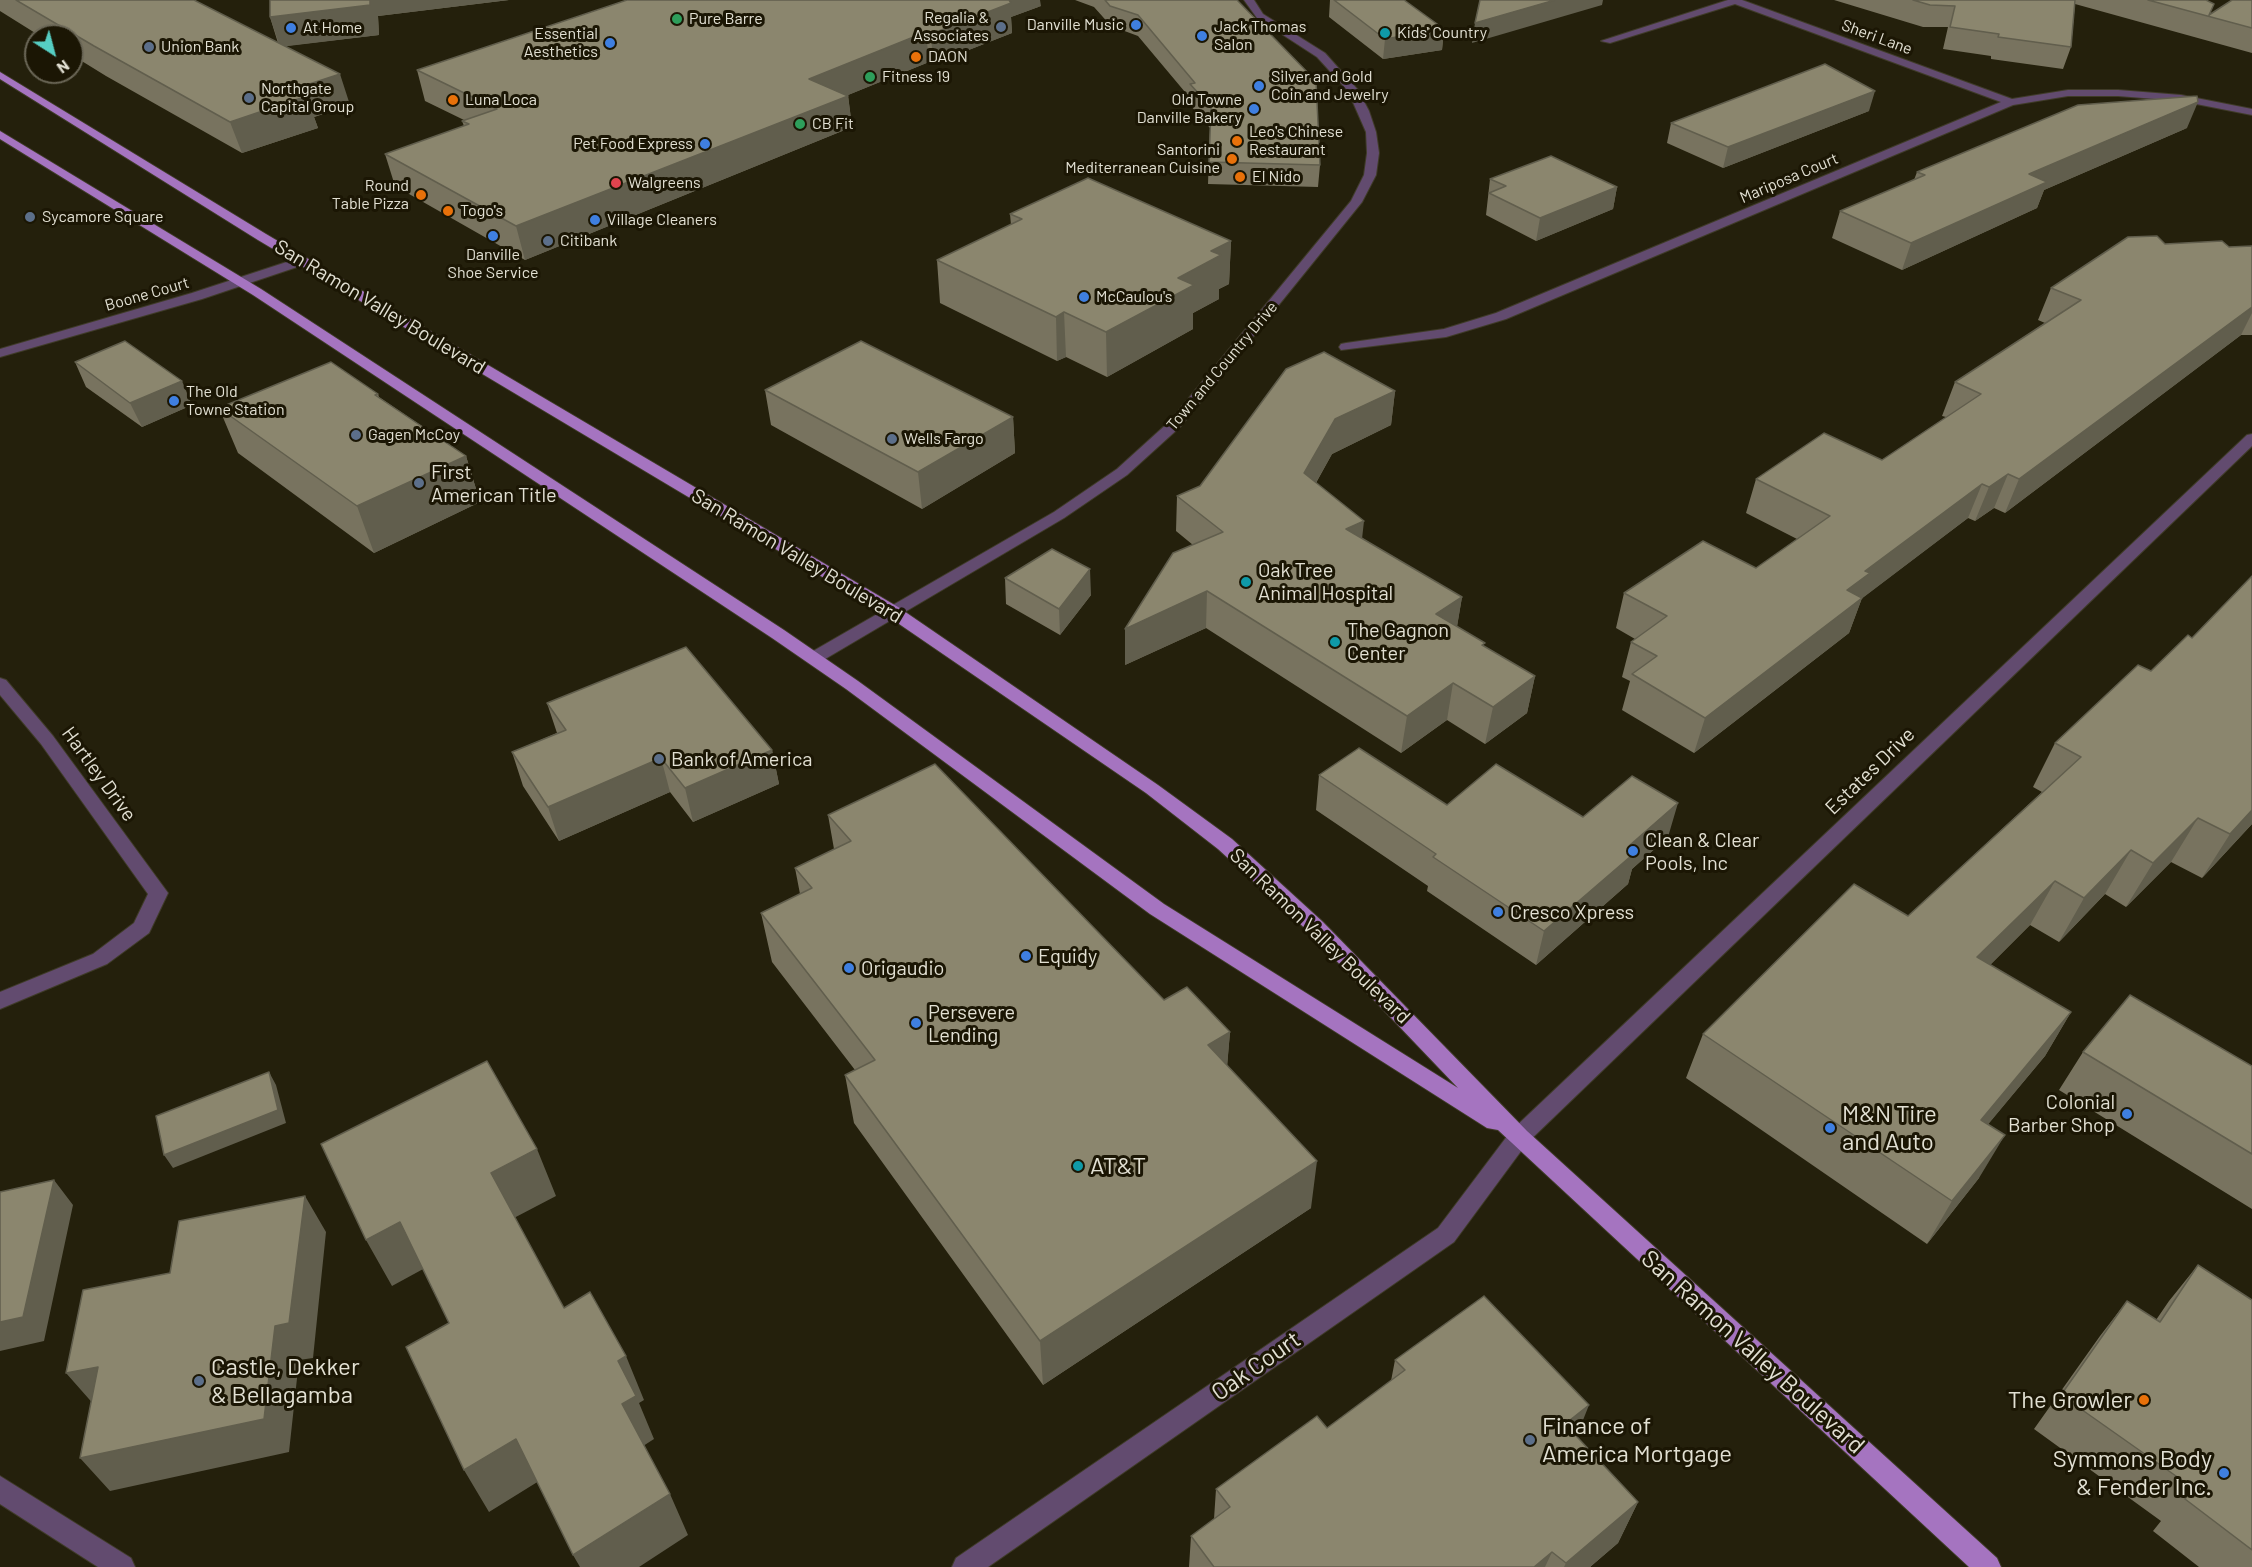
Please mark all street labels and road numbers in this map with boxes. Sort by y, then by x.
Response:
street label: Sheri Lane [1839,15,1915,59]
street label: Mariposa Court [1737,149,1841,207]
street label: San Ramon Valley Boulevard [270,234,490,380]
street label: Boone Court [103,273,191,315]
street label: Town and Country Drive [1162,298,1282,434]
street label: San Ramon Valley Boulevard [687,483,907,629]
street label: Hartley Drive [57,722,141,826]
street label: Estates Drive [1820,723,1920,819]
street label: San Ramon Valley Boulevard [1225,843,1415,1029]
street label: San Ramon Valley Boulevard [1636,1244,1870,1460]
street label: Oak Court [1206,1325,1306,1407]

